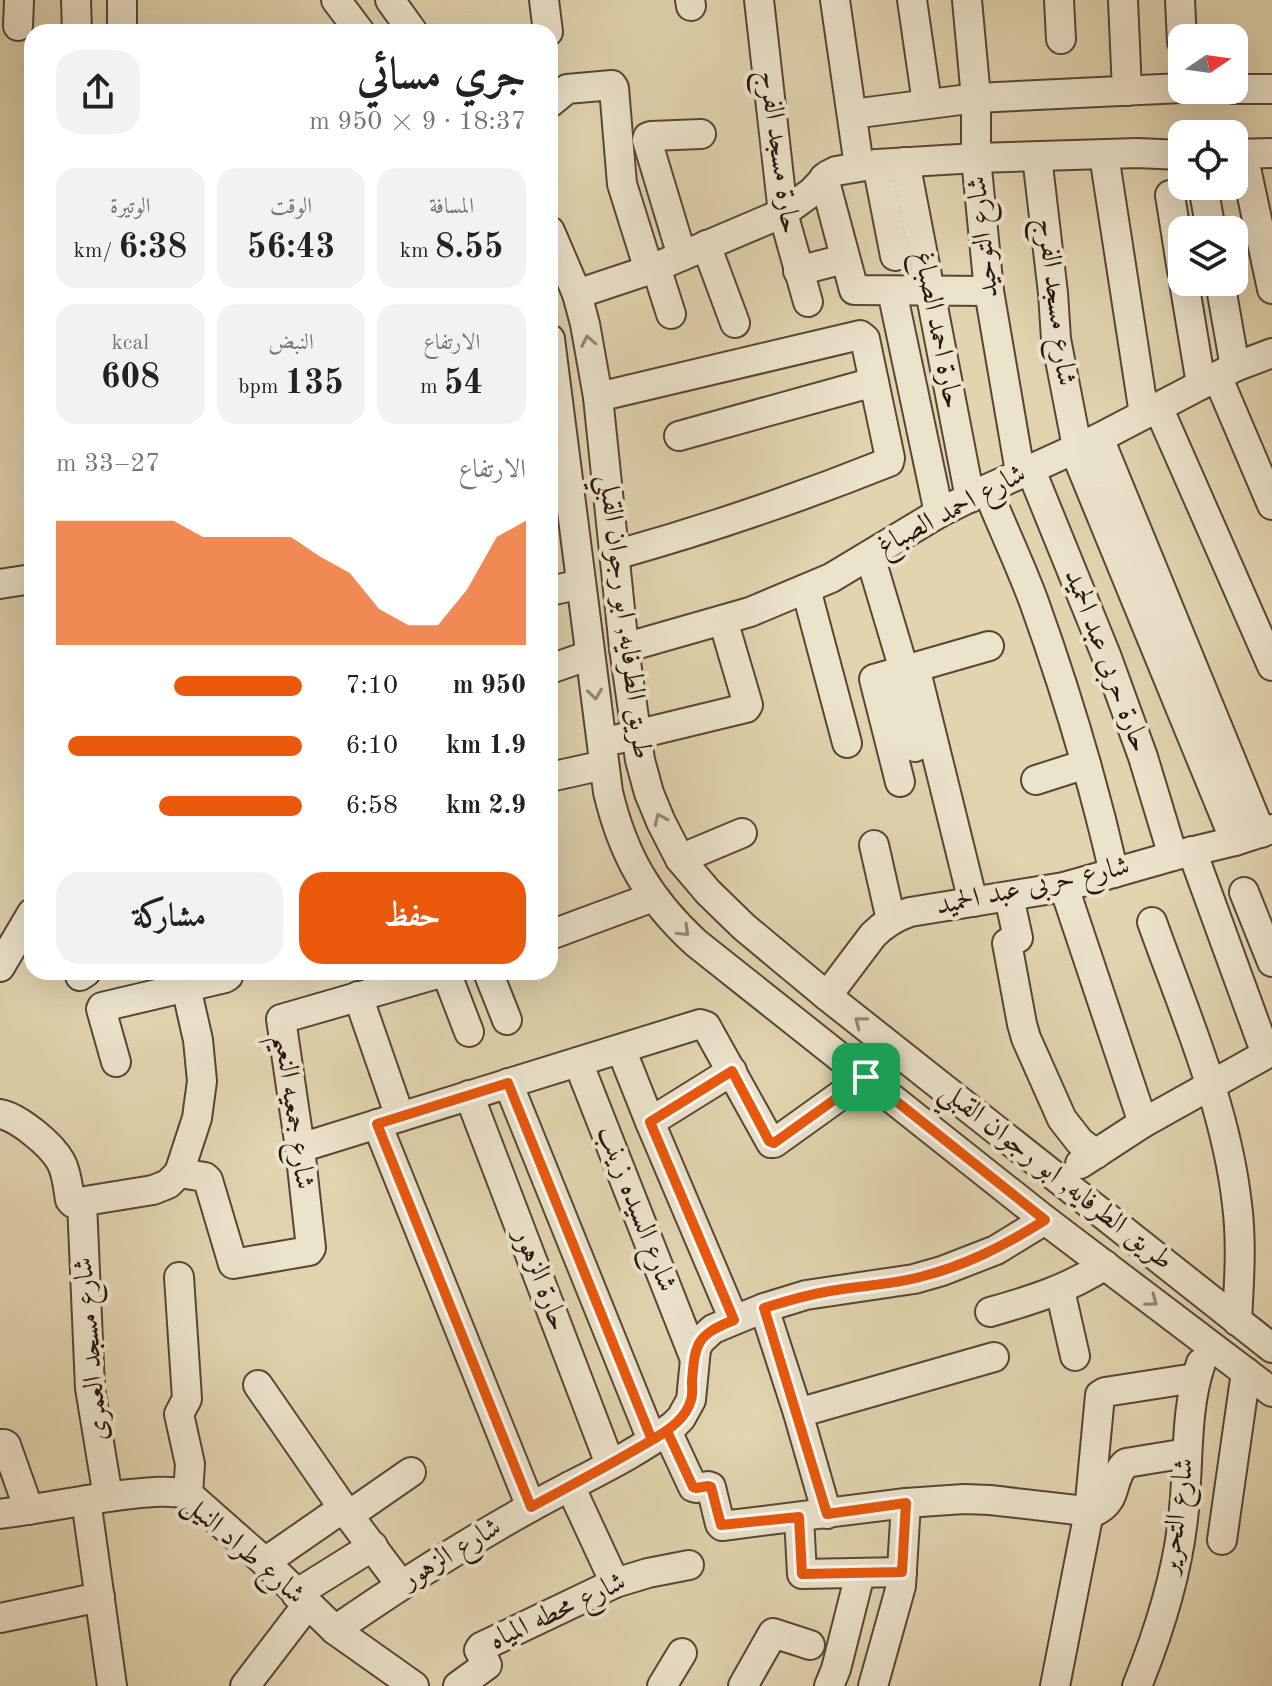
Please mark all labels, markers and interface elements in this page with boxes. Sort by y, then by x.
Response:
north arrow [1168,24,1248,104]
map controls [1168,24,1248,296]
button: share [56,50,140,134]
text: جري مسائي [357,54,526,98]
street label: حارة مسجد الفرج [744,68,803,237]
text: 18:37 · 9 × 950 m [309,109,526,135]
button: locate [1168,120,1248,200]
street label: شارع التوحيد [964,174,1011,299]
text: الوتيرة [110,196,151,218]
text: الوقت [270,196,312,218]
text: المسافة [429,196,474,218]
street label: شارع مسجد الفرج [1022,216,1079,389]
button: layers [1168,216,1248,296]
text: 6:38 [118,231,187,265]
text: 56:43 [247,231,335,265]
text: 8.55 [435,231,504,265]
text: /km [74,240,118,262]
text: km [400,240,435,262]
street label: حارة احمد الصباغ [901,249,966,412]
text: kcal [111,332,149,354]
text: النبض [268,332,314,354]
text: الارتفاع [423,332,480,354]
one-way arrow [581,335,598,348]
text: 608 [101,361,160,395]
text: 135 [285,367,344,401]
text: 54 [444,367,483,401]
text: bpm [238,376,285,398]
text: m [420,376,444,398]
text: 27–33 m [56,451,160,477]
text: الارتفاع [459,457,526,483]
street label: شارع احمد الصباغ [873,460,1034,568]
street label: طريق الطرفايه, ابو رجوان القبلي [583,473,655,762]
street label: حارة حربى عبد الحميد [1055,566,1154,757]
text: 7:10 [345,673,398,699]
text: 950 m [453,673,526,699]
one-way arrow [586,687,603,701]
text: 6:10 [345,733,398,759]
text: 1.9 km [446,733,526,759]
text: 6:58 [345,793,398,819]
text: 2.9 km [446,793,526,819]
one-way arrow [654,812,670,827]
street label: شارع حربى عبد الحميد [934,853,1134,928]
button: مشاركة [56,872,283,964]
button: حفظ [299,872,526,964]
one-way arrow [675,922,689,937]
one-way arrow [854,1017,869,1031]
street label: شارع جمعيه النعيم [257,1033,318,1193]
pin [832,1043,900,1111]
icon: arrive [844,1055,888,1099]
street label: طريق الطرفايه, ابو رجوان القبلي [928,1078,1177,1284]
street label: شارع السيده زينب [585,1122,680,1298]
street label: حارة الزهور [506,1222,573,1335]
street label: شارع مسجد العمرى [70,1255,121,1442]
one-way arrow [1143,1291,1158,1305]
street label: شارع التحرير [1156,1456,1207,1580]
street label: شارع طراد النيل [172,1490,309,1615]
street label: شارع الزهور [394,1513,510,1602]
street label: شارع محطه المياه [486,1568,633,1662]

